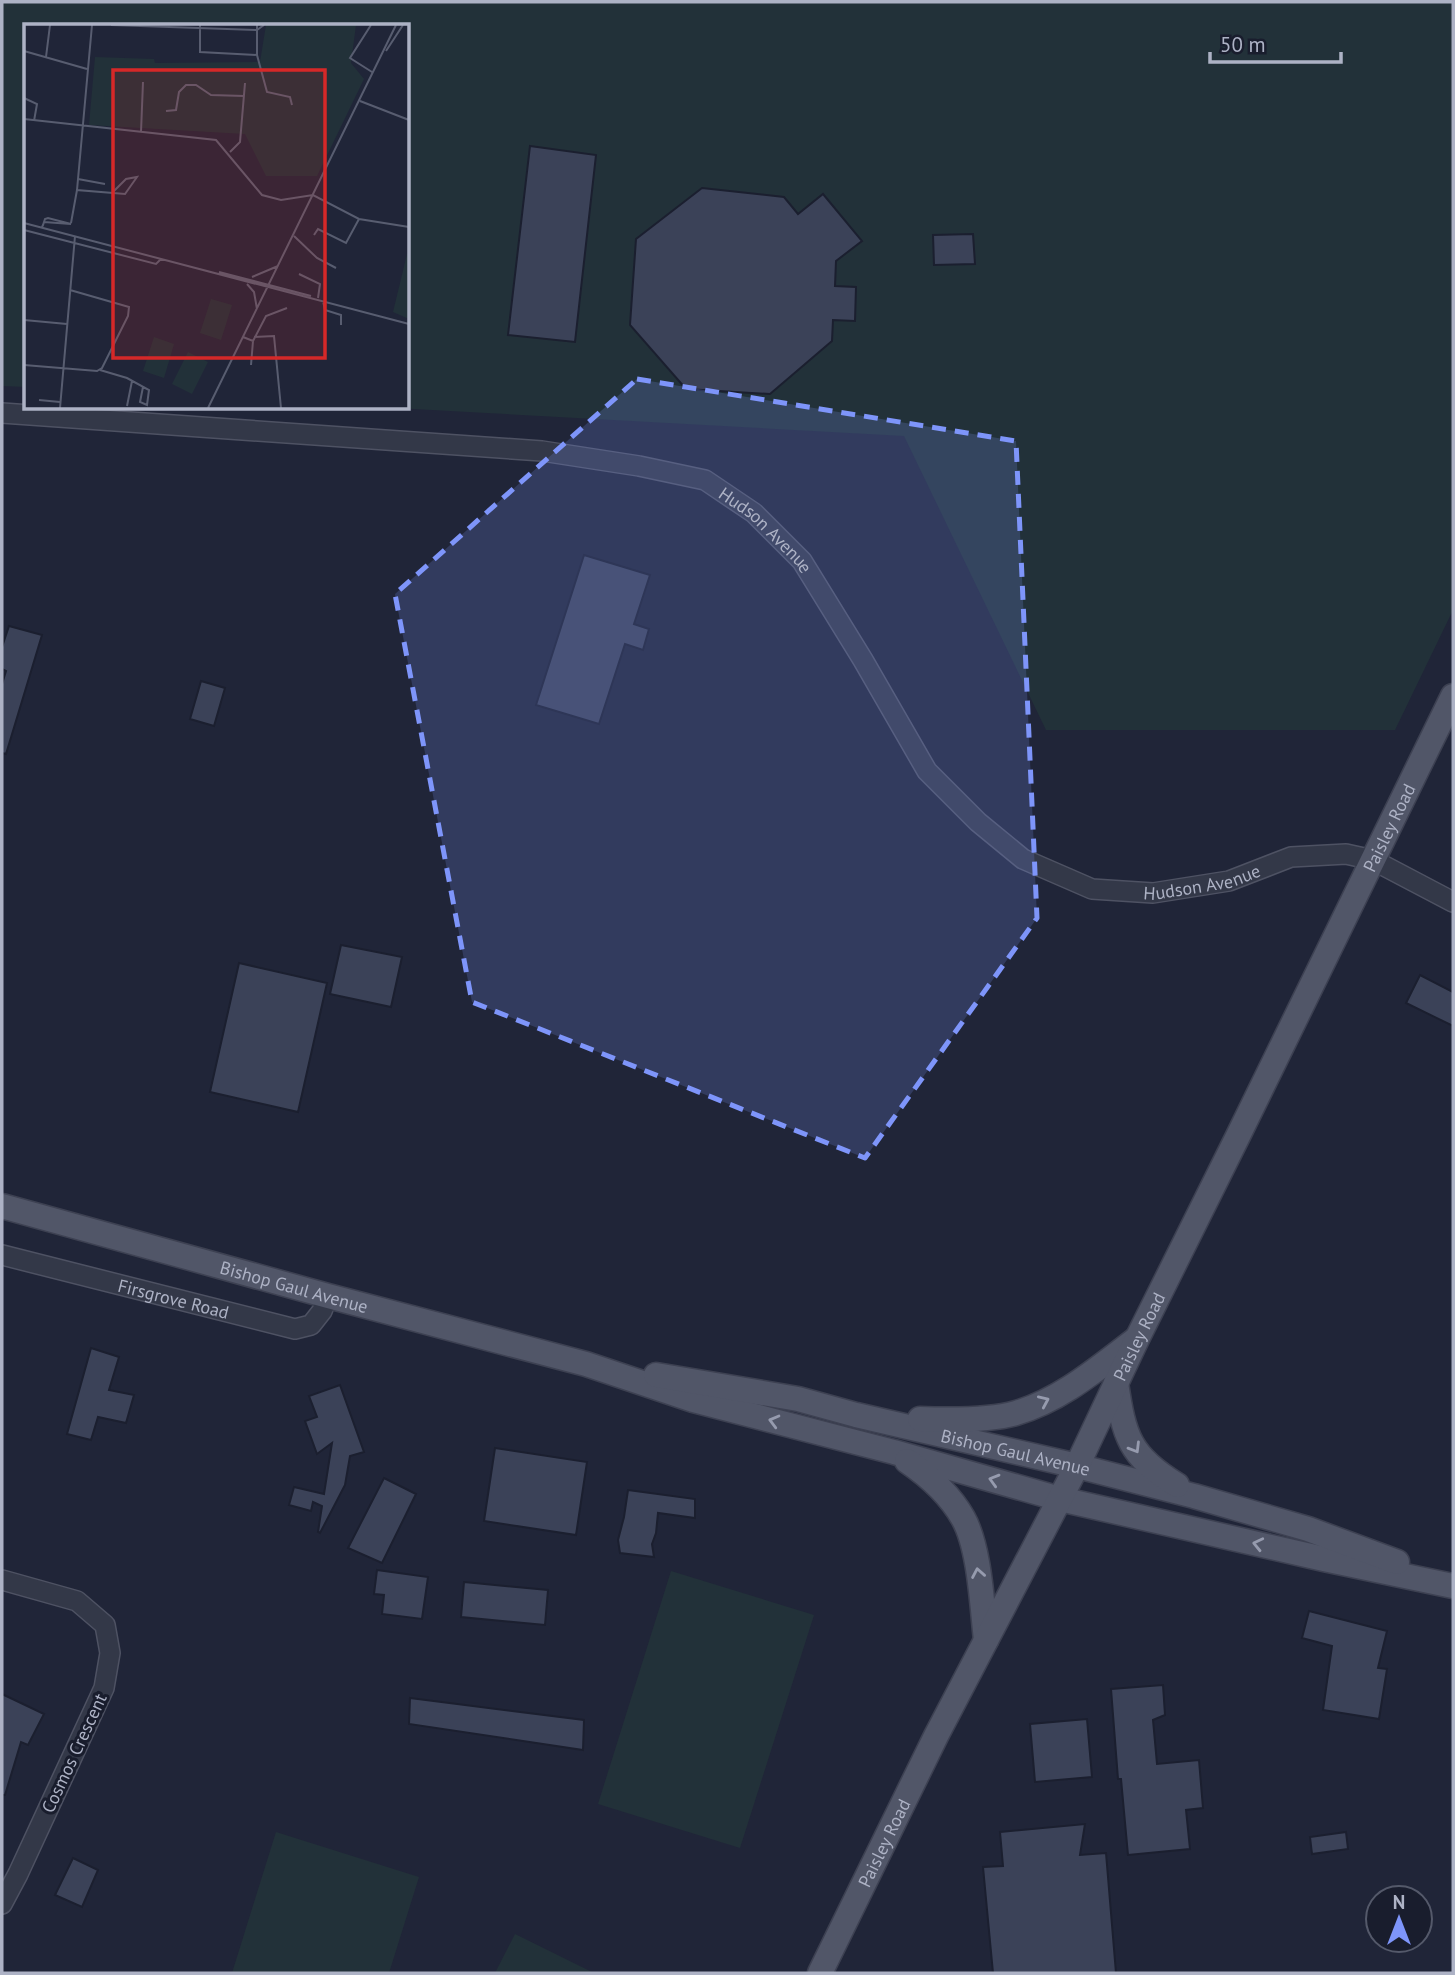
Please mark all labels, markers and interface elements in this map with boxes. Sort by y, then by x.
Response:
scale bar [1210,21,1341,65]
inset map [24,24,410,410]
text: 50 m [1220,31,1266,58]
street label: Hudson Avenue [715,481,818,577]
street label: Paisley Road [1357,780,1420,875]
street label: Hudson Avenue [1143,859,1263,905]
street label: Bishop Gaul Avenue [218,1255,371,1318]
street label: Firsgrove Road [116,1273,232,1323]
street label: Paisley Road [1108,1288,1170,1384]
one-way arrow [1037,1395,1049,1409]
one-way arrow [768,1415,780,1429]
street label: Bishop Gaul Avenue [939,1423,1093,1480]
one-way arrow [1126,1440,1139,1453]
one-way arrow [988,1474,1000,1489]
one-way arrow [1252,1538,1264,1552]
one-way arrow [971,1567,986,1579]
street label: Cosmos Crescent [36,1690,112,1816]
street label: Paisley Road [852,1795,915,1891]
north arrow [1364,1884,1434,1954]
text: N [1393,1890,1405,1914]

